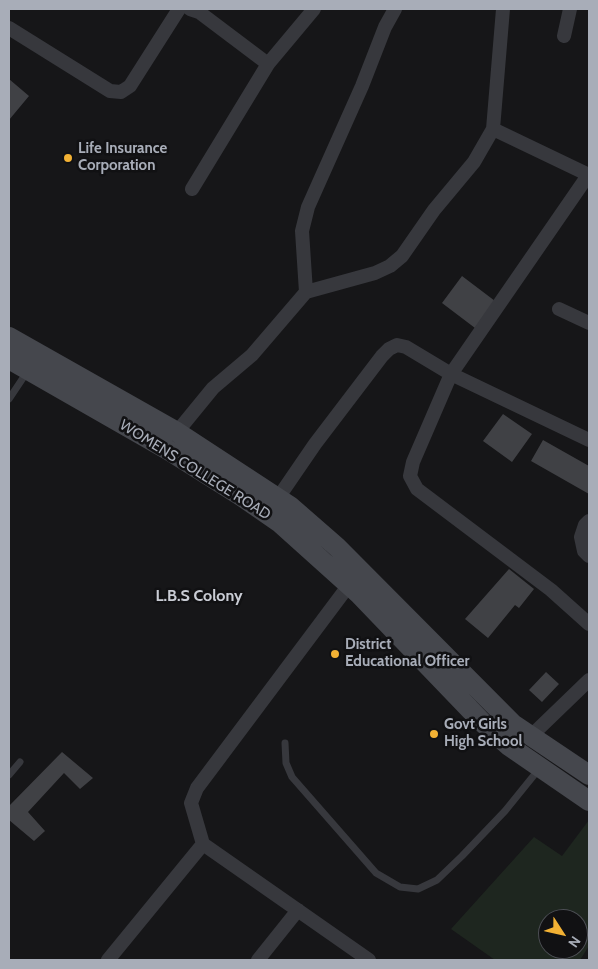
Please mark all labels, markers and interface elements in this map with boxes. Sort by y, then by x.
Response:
place label: Life Insurance Corporation [78,140,167,175]
marker: Life Insurance Corporation [62,152,74,164]
street label: WOMENS COLLEGE ROAD [116,416,274,524]
district label: L.B.S Colony [155,586,243,606]
place label: District Educational Officer [345,636,470,671]
marker: District Educational Officer [329,648,341,660]
place label: Govt Girls High School [444,716,522,751]
marker: Govt Girls High School [428,728,440,740]
north arrow [538,909,588,959]
text: N [564,933,585,951]

